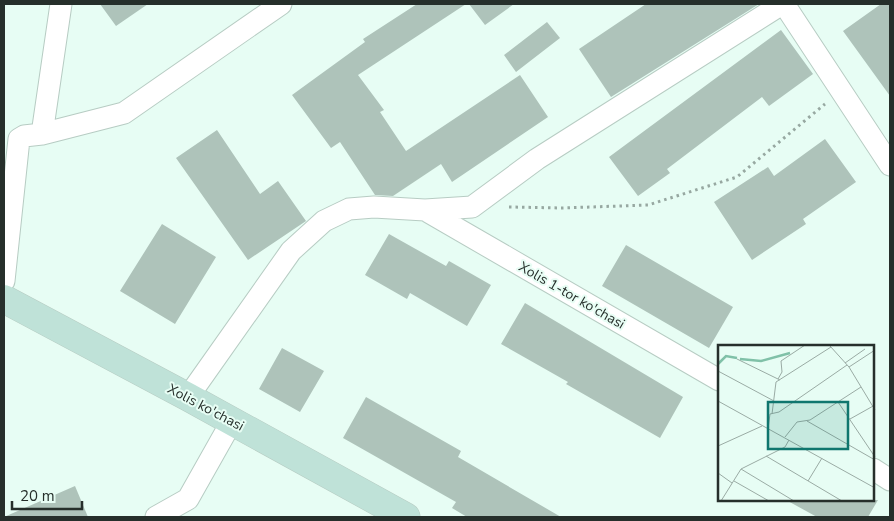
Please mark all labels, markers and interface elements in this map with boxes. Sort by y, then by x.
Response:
street label: Xolis 1-tor ko'chasi [515,257,628,334]
inset map [718,345,874,501]
street label: Xolis ko'chasi [164,379,247,436]
scale bar [12,478,82,510]
text: 20 m [20,486,55,506]

